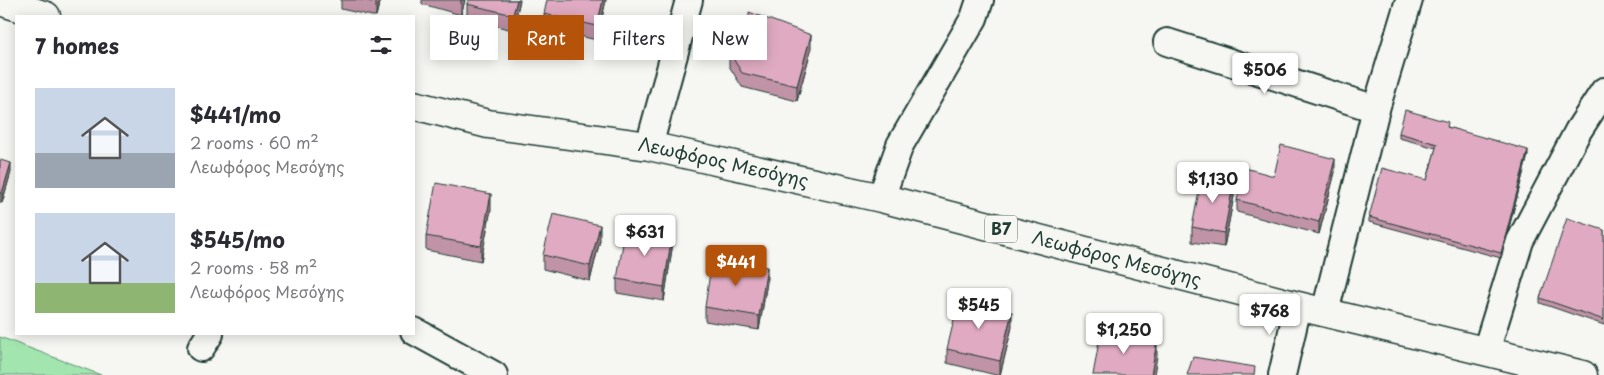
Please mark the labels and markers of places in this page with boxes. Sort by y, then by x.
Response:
pin: $506 [1235,52,1295,95]
pin: $1,130 [1172,162,1254,204]
pin: $631 [615,214,675,257]
pin: $441 [706,244,766,287]
pin: $545 [949,288,1009,330]
pin: $768 [1240,294,1300,336]
pin: $1,250 [1083,312,1165,355]

